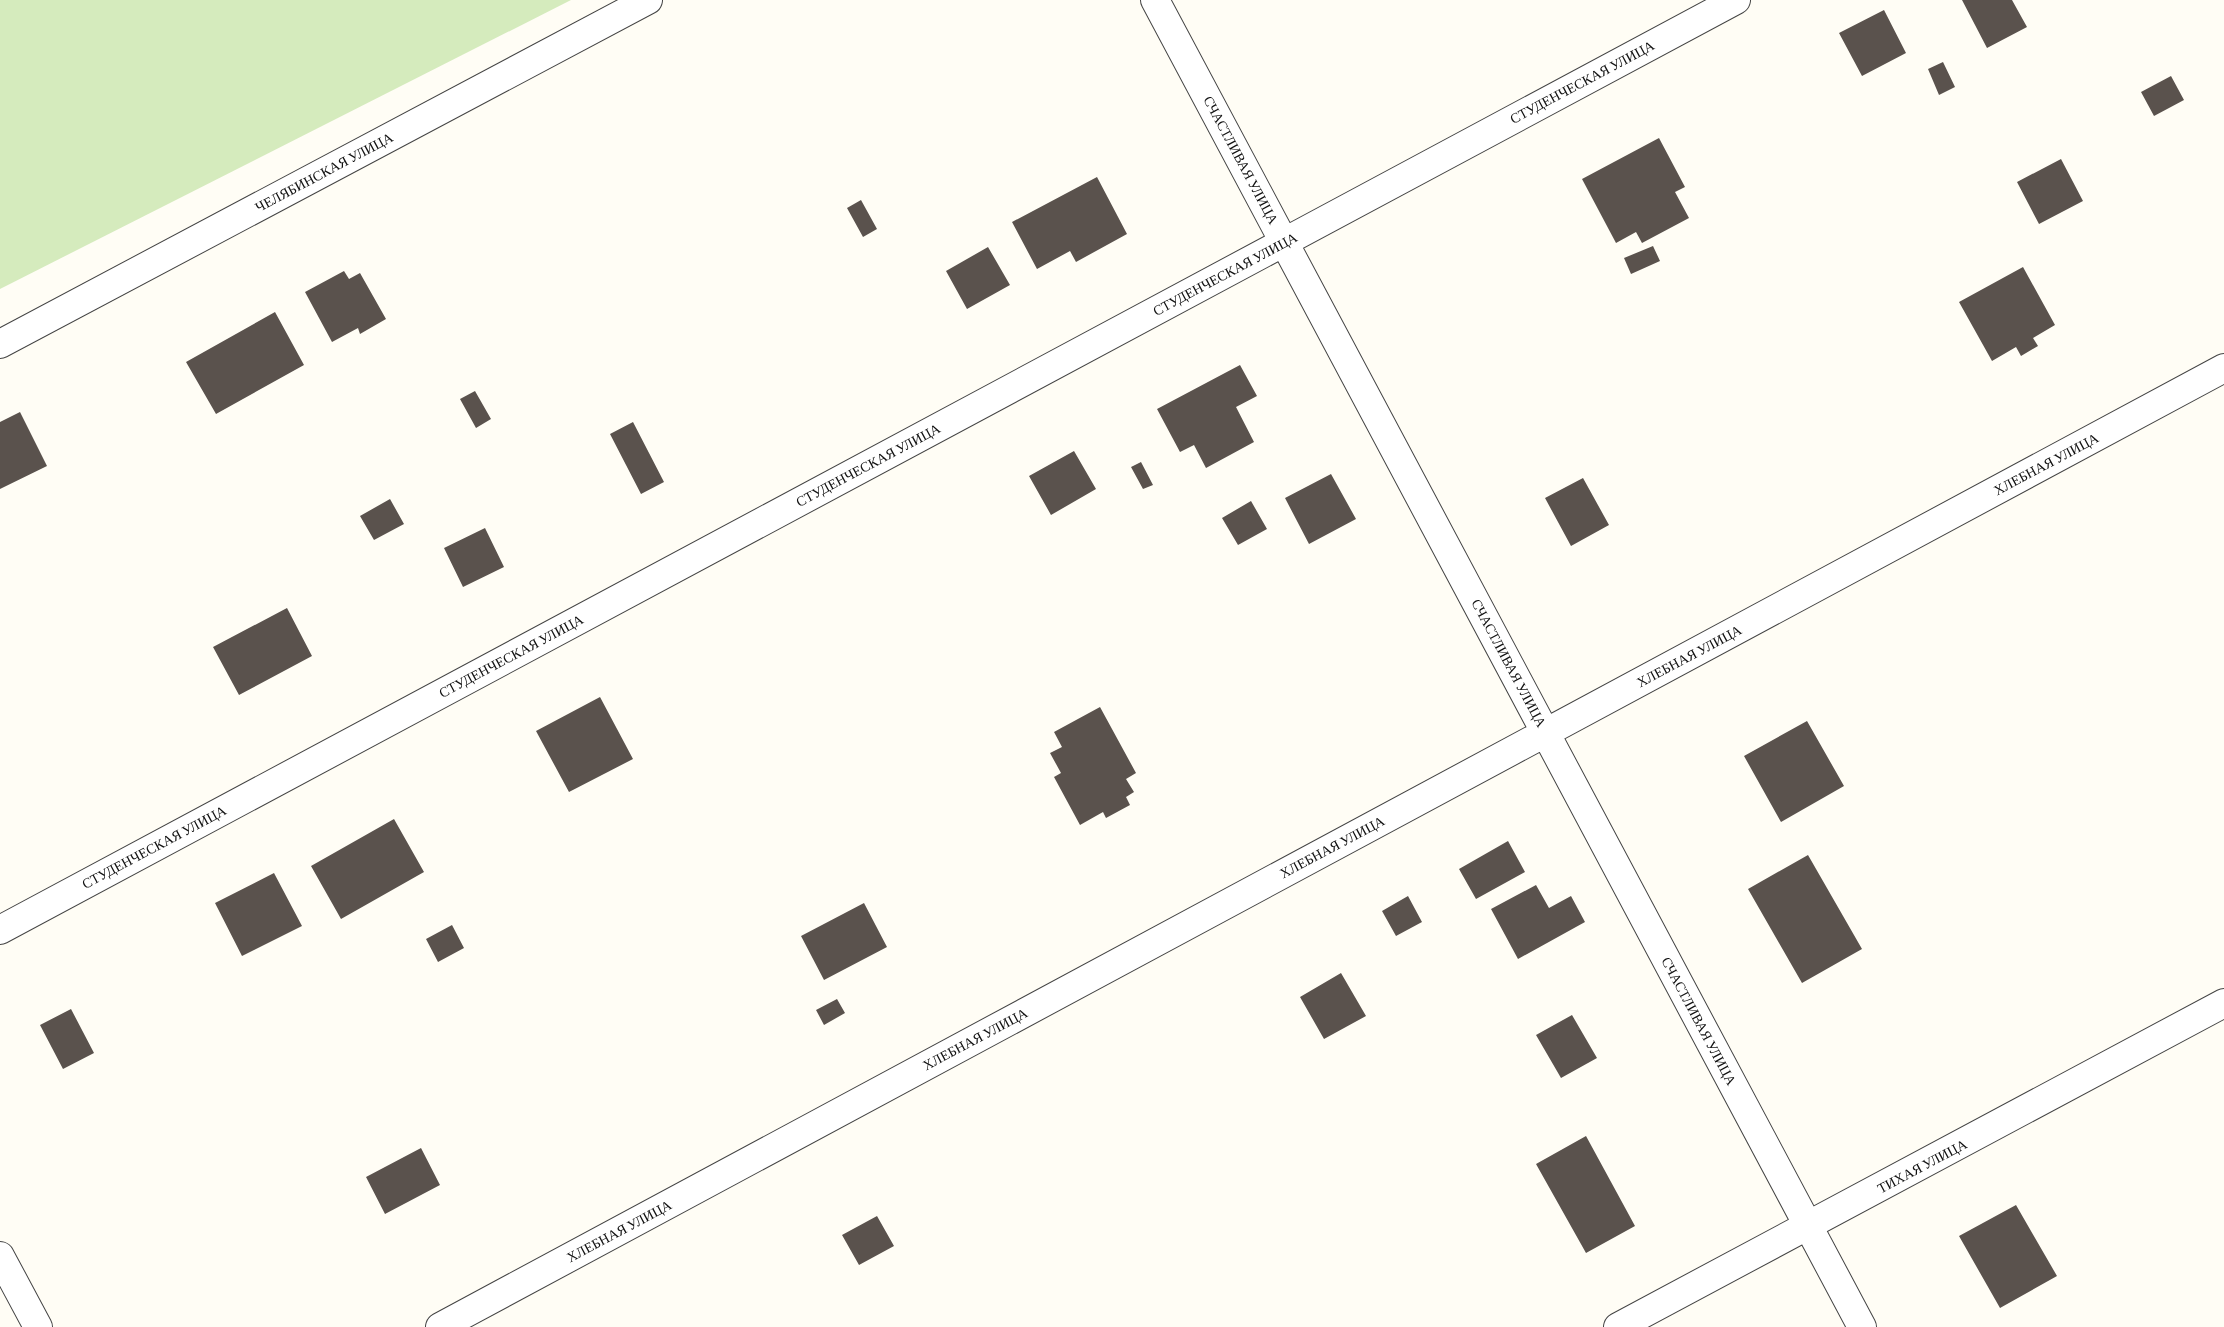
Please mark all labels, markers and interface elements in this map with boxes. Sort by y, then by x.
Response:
street label: СТУДЕНЧЕСКАЯ УЛИЦА [1507,37,1658,127]
street label: СЧАСТЛИВАЯ УЛИЦА [1200,93,1282,228]
street label: ЧЕЛЯБИНСКАЯ УЛИЦА [252,128,396,215]
street label: СТУДЕНЧЕСКАЯ УЛИЦА [1150,229,1301,319]
street label: СТУДЕНЧЕСКАЯ УЛИЦА [793,420,944,510]
street label: ХЛЕБНАЯ УЛИЦА [1991,429,2102,498]
street label: СЧАСТЛИВАЯ УЛИЦА [1468,596,1550,731]
street label: СТУДЕНЧЕСКАЯ УЛИЦА [436,611,587,701]
street label: ХЛЕБНАЯ УЛИЦА [1634,621,1745,690]
street label: СТУДЕНЧЕСКАЯ УЛИЦА [79,802,230,892]
street label: ХЛЕБНАЯ УЛИЦА [1277,812,1388,881]
street label: СЧАСТЛИВАЯ УЛИЦА [1658,954,1740,1089]
street label: ХЛЕБНАЯ УЛИЦА [920,1004,1031,1073]
street label: ТИХАЯ УЛИЦА [1875,1135,1970,1196]
street label: ХЛЕБНАЯ УЛИЦА [564,1196,675,1265]

